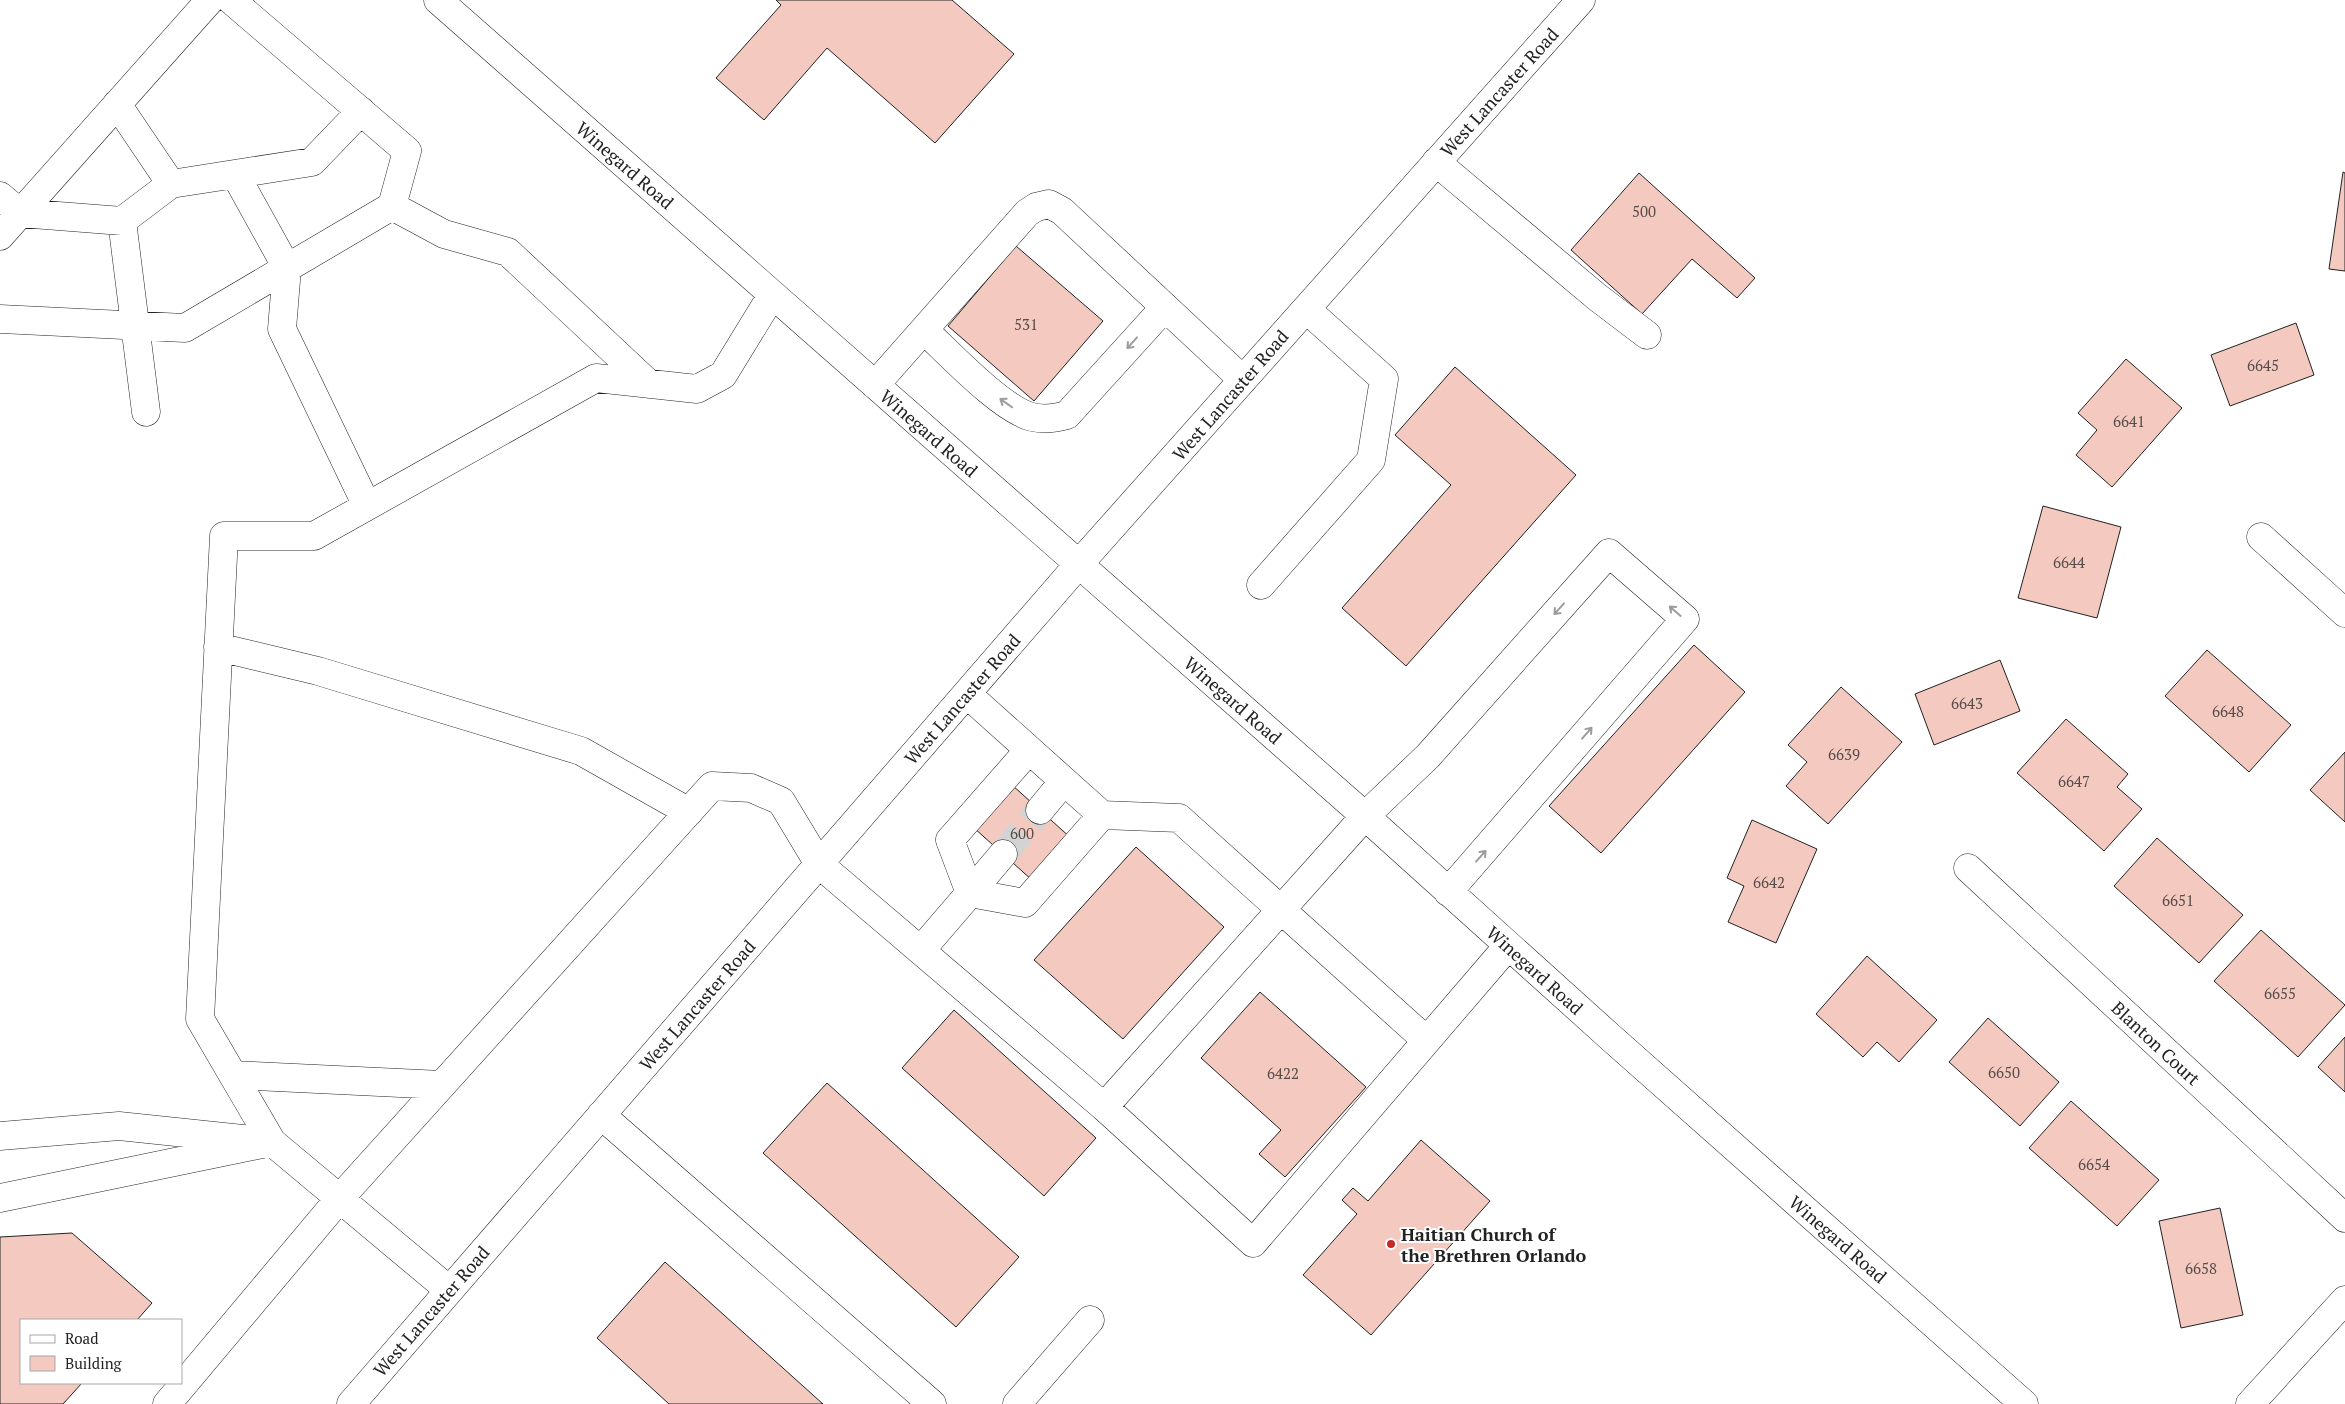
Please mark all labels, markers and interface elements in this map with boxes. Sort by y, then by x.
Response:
street label: West Lancaster Road [1435,22,1563,162]
street label: Winegard Road [571,116,679,214]
house number: 500 [1632,201,1656,221]
house number: 531 [1014,314,1038,334]
street label: West Lancaster Road [1167,325,1293,465]
one-way arrow [1127,337,1138,350]
house number: 6645 [2247,355,2279,375]
street label: Winegard Road [875,384,983,482]
one-way arrow [999,398,1013,408]
house number: 6641 [2113,411,2145,431]
house number: 6644 [2053,552,2085,572]
one-way arrow [1554,603,1565,616]
one-way arrow [1669,606,1682,617]
street label: West Lancaster Road [899,629,1025,769]
street label: Winegard Road [1179,651,1287,749]
house number: 6643 [1951,693,1983,713]
house number: 6648 [2212,701,2244,721]
one-way arrow [1581,727,1592,740]
house number: 6639 [1828,744,1860,764]
house number: 6647 [2058,771,2090,791]
house number: 600 [1010,823,1034,843]
one-way arrow [1475,849,1487,862]
house number: 6642 [1753,872,1785,892]
house number: 6651 [2162,890,2194,910]
street label: Winegard Road [1482,920,1588,1020]
street label: West Lancaster Road [634,935,760,1075]
house number: 6655 [2264,983,2296,1003]
street label: Blanton Court [2106,996,2206,1091]
house number: 6650 [1988,1062,2020,1082]
house number: 6422 [1267,1063,1299,1083]
house number: 6654 [2078,1154,2110,1174]
street label: Winegard Road [1784,1190,1892,1288]
place label: Haitian Church of the Brethren Orlando [1401,1222,1587,1267]
marker: Haitian Church of the Brethren Orlando [1385,1238,1397,1250]
street label: West Lancaster Road [368,1241,494,1381]
house number: 6658 [2185,1258,2217,1278]
legend [20,1319,182,1384]
text: Road [65,1328,98,1348]
text: Building [65,1353,123,1373]

